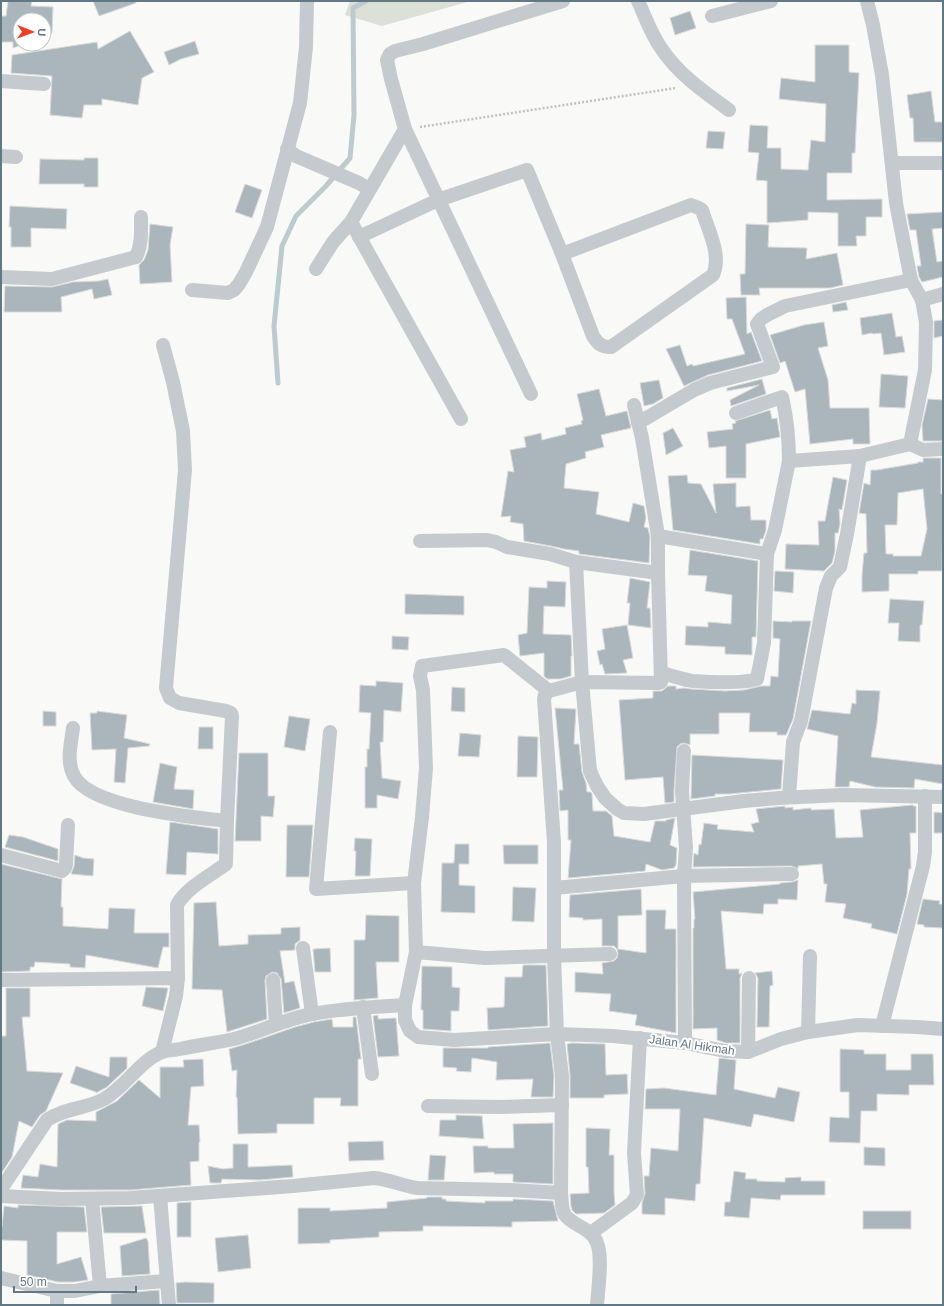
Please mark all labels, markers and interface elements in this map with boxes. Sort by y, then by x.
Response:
north arrow [12,12,52,52]
text: U [36,28,48,36]
street label: Jalan Al Hikmah [648,1032,736,1058]
scale bar [14,1268,136,1294]
text: 50 m [20,1275,47,1289]

